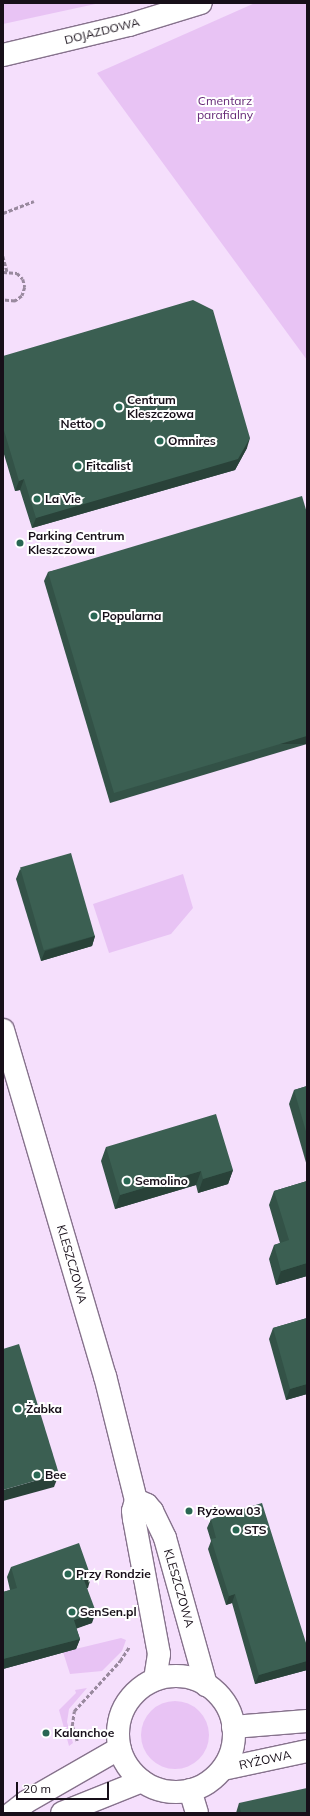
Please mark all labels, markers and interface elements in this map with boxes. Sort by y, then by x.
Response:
street label: DOJAZDOWA [63,15,141,47]
park label: Cmentarz parafialny [197,94,253,122]
place label: Centrum Kleszczowa [127,393,194,421]
marker: Centrum Kleszczowa [114,402,124,412]
place label: Netto [61,417,92,431]
marker: Netto [95,419,105,429]
place label: Omnires [168,434,216,448]
marker: Omnires [155,436,165,446]
place label: Fitcalist [86,459,131,473]
marker: Fitcalist [73,461,83,471]
place label: La Vie [45,492,81,506]
marker: La Vie [32,494,42,504]
place label: Parking Centrum Kleszczowa [28,529,124,557]
marker: Parking Centrum Kleszczowa [15,538,25,548]
place label: Popularna [102,609,161,623]
marker: Popularna [89,611,99,621]
place label: Semolino [135,1174,188,1188]
marker: Semolino [122,1176,132,1186]
street label: KLESZCZOWA [54,1223,90,1305]
place label: Żabka [26,1402,62,1416]
marker: Żabka [13,1404,23,1414]
place label: Bee [45,1468,66,1482]
marker: Bee [32,1470,42,1480]
place label: Ryżowa 03 [197,1504,261,1518]
marker: Ryżowa 03 [184,1506,194,1516]
place label: STS [244,1523,266,1537]
marker: STS [231,1525,241,1535]
street label: KLESZCZOWA [161,1547,197,1629]
place label: Przy Rondzie [76,1567,151,1581]
marker: Przy Rondzie [63,1569,73,1579]
place label: SenSen.pl [80,1605,137,1619]
marker: SenSen.pl [67,1607,77,1617]
place label: Kalanchoe [54,1726,114,1740]
marker: Kalanchoe [41,1728,51,1738]
street label: RYŻOWA [238,1747,292,1773]
scale bar [18,1774,111,1800]
text: 20 m [23,1781,51,1796]

